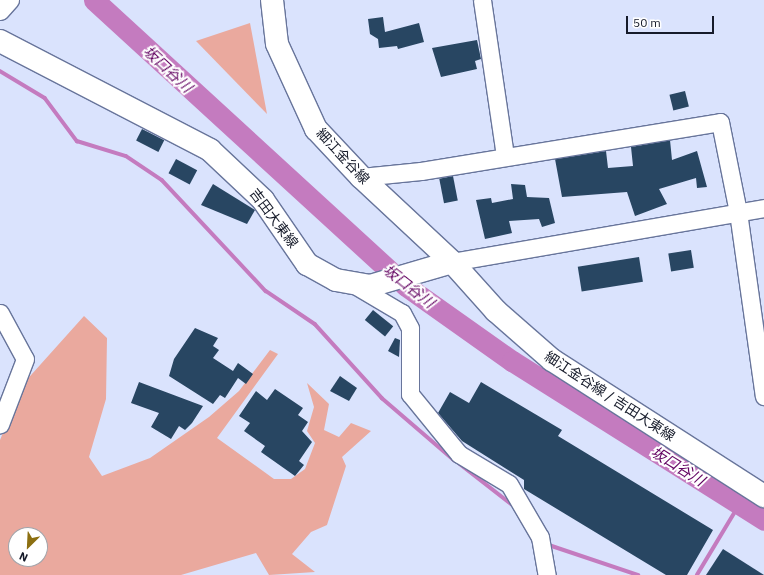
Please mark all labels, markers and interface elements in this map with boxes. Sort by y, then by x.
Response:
scale bar [628,8,716,34]
text: 50 m [633,15,661,30]
water label: 坂口谷川 [140,42,196,96]
street label: 細江金谷線 [313,125,373,187]
street label: 吉田大東線 [246,185,302,251]
water label: 坂口谷川 [380,260,438,312]
street label: 細江金谷線 / 吉田大東線 [542,348,678,444]
water label: 坂口谷川 [648,442,708,490]
north arrow [8,527,48,567]
text: N [17,549,30,565]

